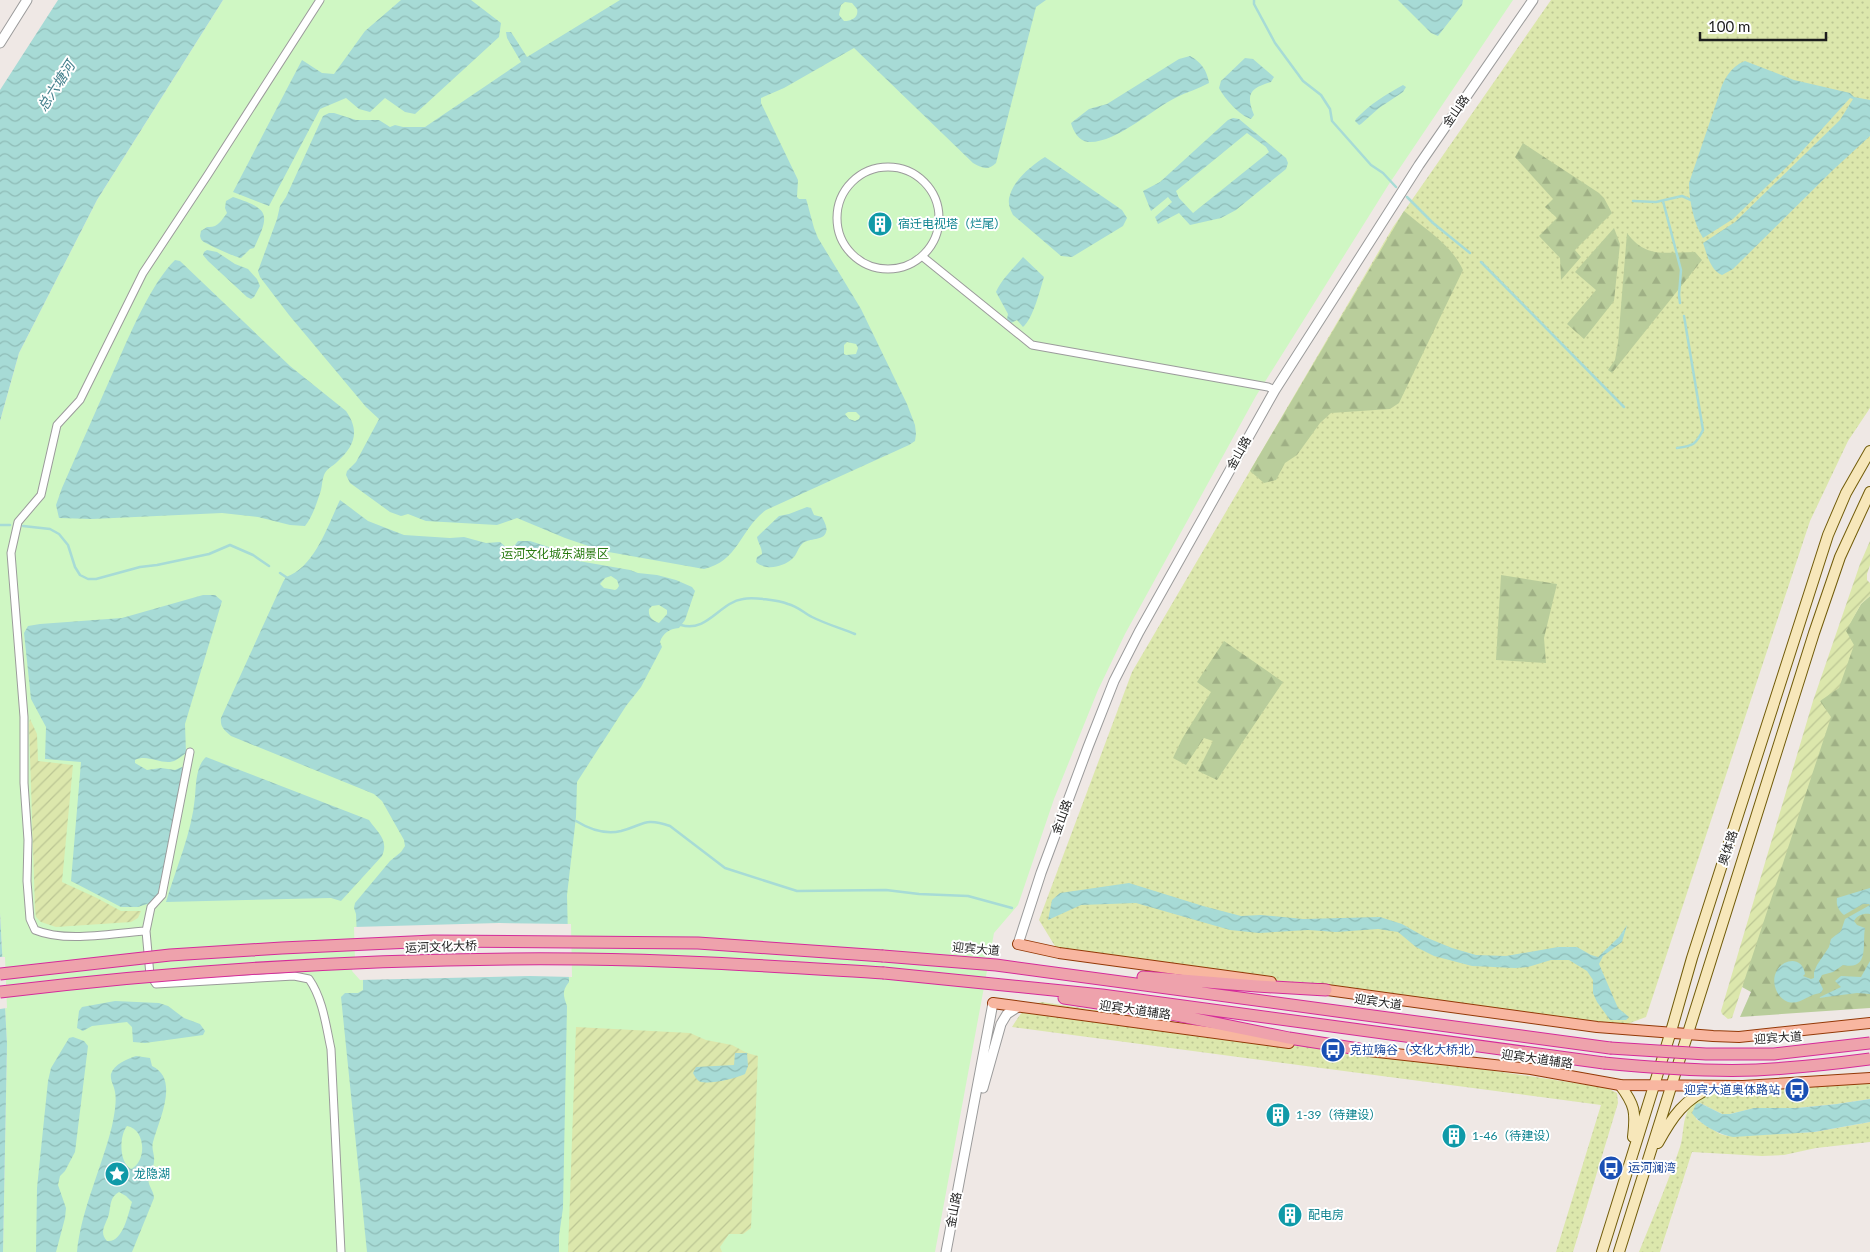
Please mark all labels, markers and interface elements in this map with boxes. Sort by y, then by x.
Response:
scale bar [1700,10,1826,42]
text: 100 m [1708,17,1750,35]
water label: 总六塘河 [33,55,80,114]
street label: 金山路 [1439,92,1472,130]
building icon: 宿迁电视塔（烂尾） [867,211,893,237]
place label: 宿迁电视塔（烂尾） [898,216,1006,231]
street label: 金山路 [1223,433,1254,472]
park label: 运河文化城东湖景区 [501,546,609,561]
street label: 金山路 [1048,797,1075,836]
street label: 奥体路 [1715,828,1740,867]
street label: 运河文化大桥 [405,938,477,955]
street label: 迎宾大道 [951,939,1001,958]
street label: 迎宾大道 [1353,991,1403,1012]
street label: 迎宾大道辅路 [1098,997,1172,1022]
street label: 迎宾大道 [1753,1028,1802,1047]
bus stop icon: 克拉嗨谷（文化大桥北） [1320,1037,1346,1063]
place label: 克拉嗨谷（文化大桥北） [1350,1042,1482,1057]
street label: 迎宾大道辅路 [1500,1046,1574,1071]
bus stop icon: 迎宾大道奥体路站 [1784,1077,1810,1103]
place label: 迎宾大道奥体路站 [1684,1082,1780,1097]
building icon: 1-39（待建设） [1265,1102,1291,1128]
place label: 1-39（待建设） [1296,1107,1381,1122]
building icon: 1-46（待建设） [1441,1123,1467,1149]
place label: 1-46（待建设） [1472,1128,1557,1143]
bus stop icon: 运河澜湾 [1598,1155,1624,1181]
place label: 运河澜湾 [1628,1160,1676,1175]
place icon: 龙隐湖 [104,1161,130,1187]
place label: 龙隐湖 [134,1166,170,1181]
street label: 金山路 [943,1191,964,1229]
building icon: 配电房 [1277,1202,1303,1228]
place label: 配电房 [1308,1207,1344,1222]

